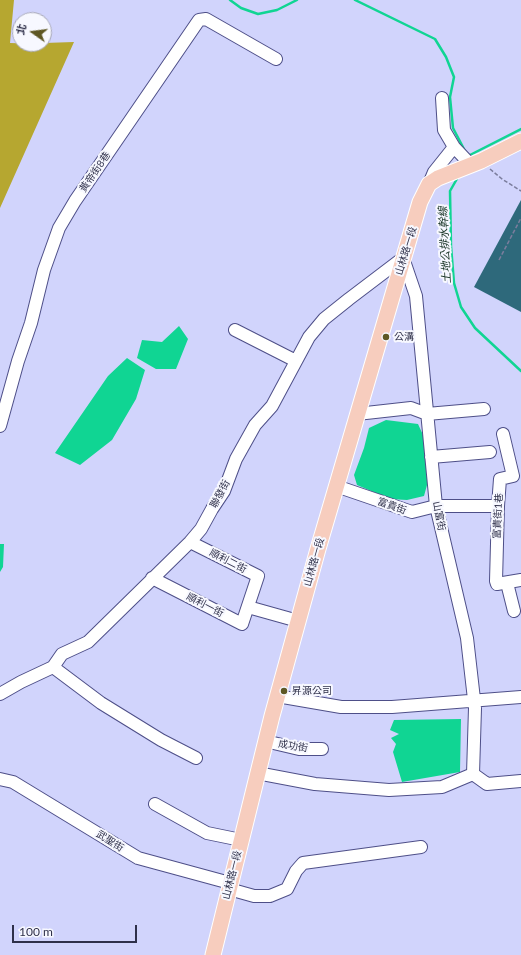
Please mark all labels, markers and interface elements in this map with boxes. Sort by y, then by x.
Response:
north arrow [12,12,52,52]
text: 北 [13,22,28,36]
street label: 黃帝街8巷 [77,150,113,194]
water label: 土地公排水幹線 [436,206,454,284]
street label: 山林路一段 [393,225,419,277]
place label: 公溝 [394,331,414,343]
marker: 公溝 [381,332,391,342]
street label: 聯發街 [208,478,232,510]
street label: 富貴街1巷 [491,493,505,539]
street label: 富貴街 [376,495,408,517]
street label: 山富街 [430,500,448,532]
street label: 山林路一段 [301,536,327,588]
street label: 順利二街 [207,547,249,575]
street label: 順利一街 [184,591,226,619]
place label: 昇源公司 [292,685,332,697]
marker: 昇源公司 [279,686,289,696]
street label: 成功街 [277,738,309,754]
street label: 武聖街 [94,828,126,854]
street label: 山林路一段 [220,849,244,901]
scale bar [14,917,139,943]
text: 100 m [19,924,53,939]

